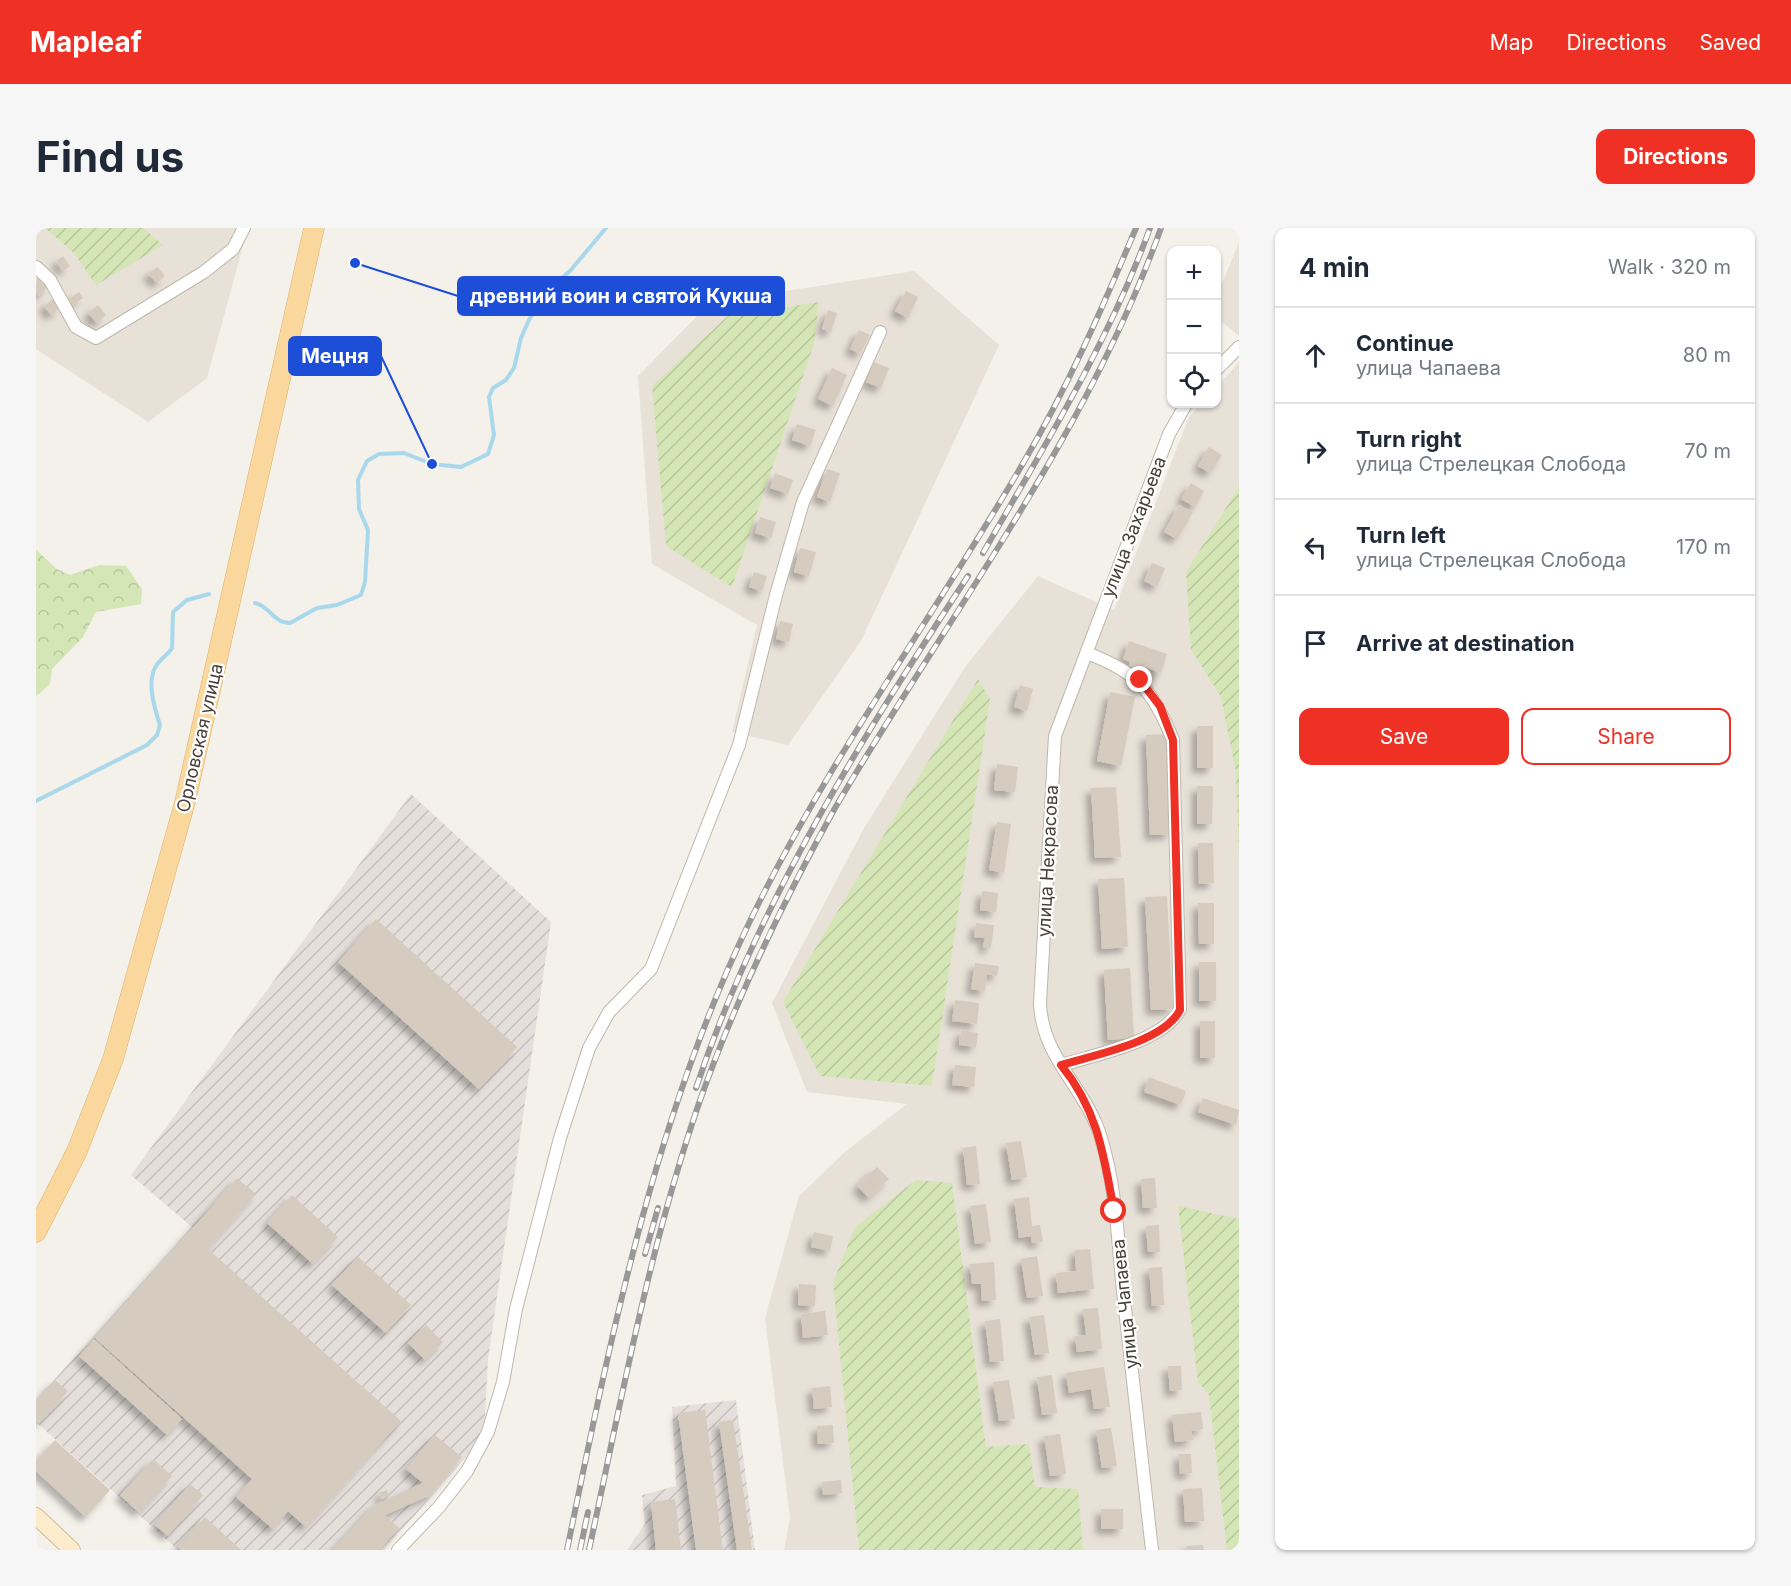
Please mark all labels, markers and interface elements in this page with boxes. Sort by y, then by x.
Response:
text: Mapleaf [30,25,142,59]
text: Map [1490,30,1533,55]
text: Directions [1566,30,1667,55]
text: Saved [1700,30,1761,55]
button: Directions [1596,129,1755,184]
text: Find us [36,131,184,182]
map controls [1167,246,1221,408]
button: + [1167,246,1221,300]
text: 4 min [1299,252,1370,283]
text: Walk · 320 m [1608,255,1731,279]
callout: древний воин и святой Кукша [458,277,784,315]
text: древний воин и святой Кукша [470,284,772,308]
button: − [1167,300,1221,354]
text: Continue [1356,330,1454,356]
callout: Мецня [289,337,381,375]
icon: ahead [1299,339,1332,372]
text: 80 m [1683,343,1731,367]
text: Мецня [301,344,369,368]
button: locate [1167,354,1221,408]
text: улица Чапаева [1356,356,1501,380]
text: Turn right [1356,426,1462,452]
icon: right [1299,435,1332,468]
text: 70 m [1684,439,1731,463]
text: улица Стрелецкая Слобода [1356,452,1626,476]
street label: улица Захарьева [1097,453,1170,600]
text: Turn left [1356,522,1446,548]
icon: left [1299,531,1332,564]
text: 170 m [1676,535,1731,559]
text: улица Стрелецкая Слобода [1356,548,1626,572]
icon: arrive [1299,627,1332,660]
text: Arrive at destination [1356,630,1575,656]
street label: Орловская улица [172,661,227,815]
route end [1126,666,1152,692]
button: Save [1299,708,1509,765]
button: Share [1521,708,1731,765]
street label: улица Некрасова [1033,784,1062,938]
route start [1100,1197,1126,1223]
street label: улица Чапаева [1107,1238,1142,1370]

